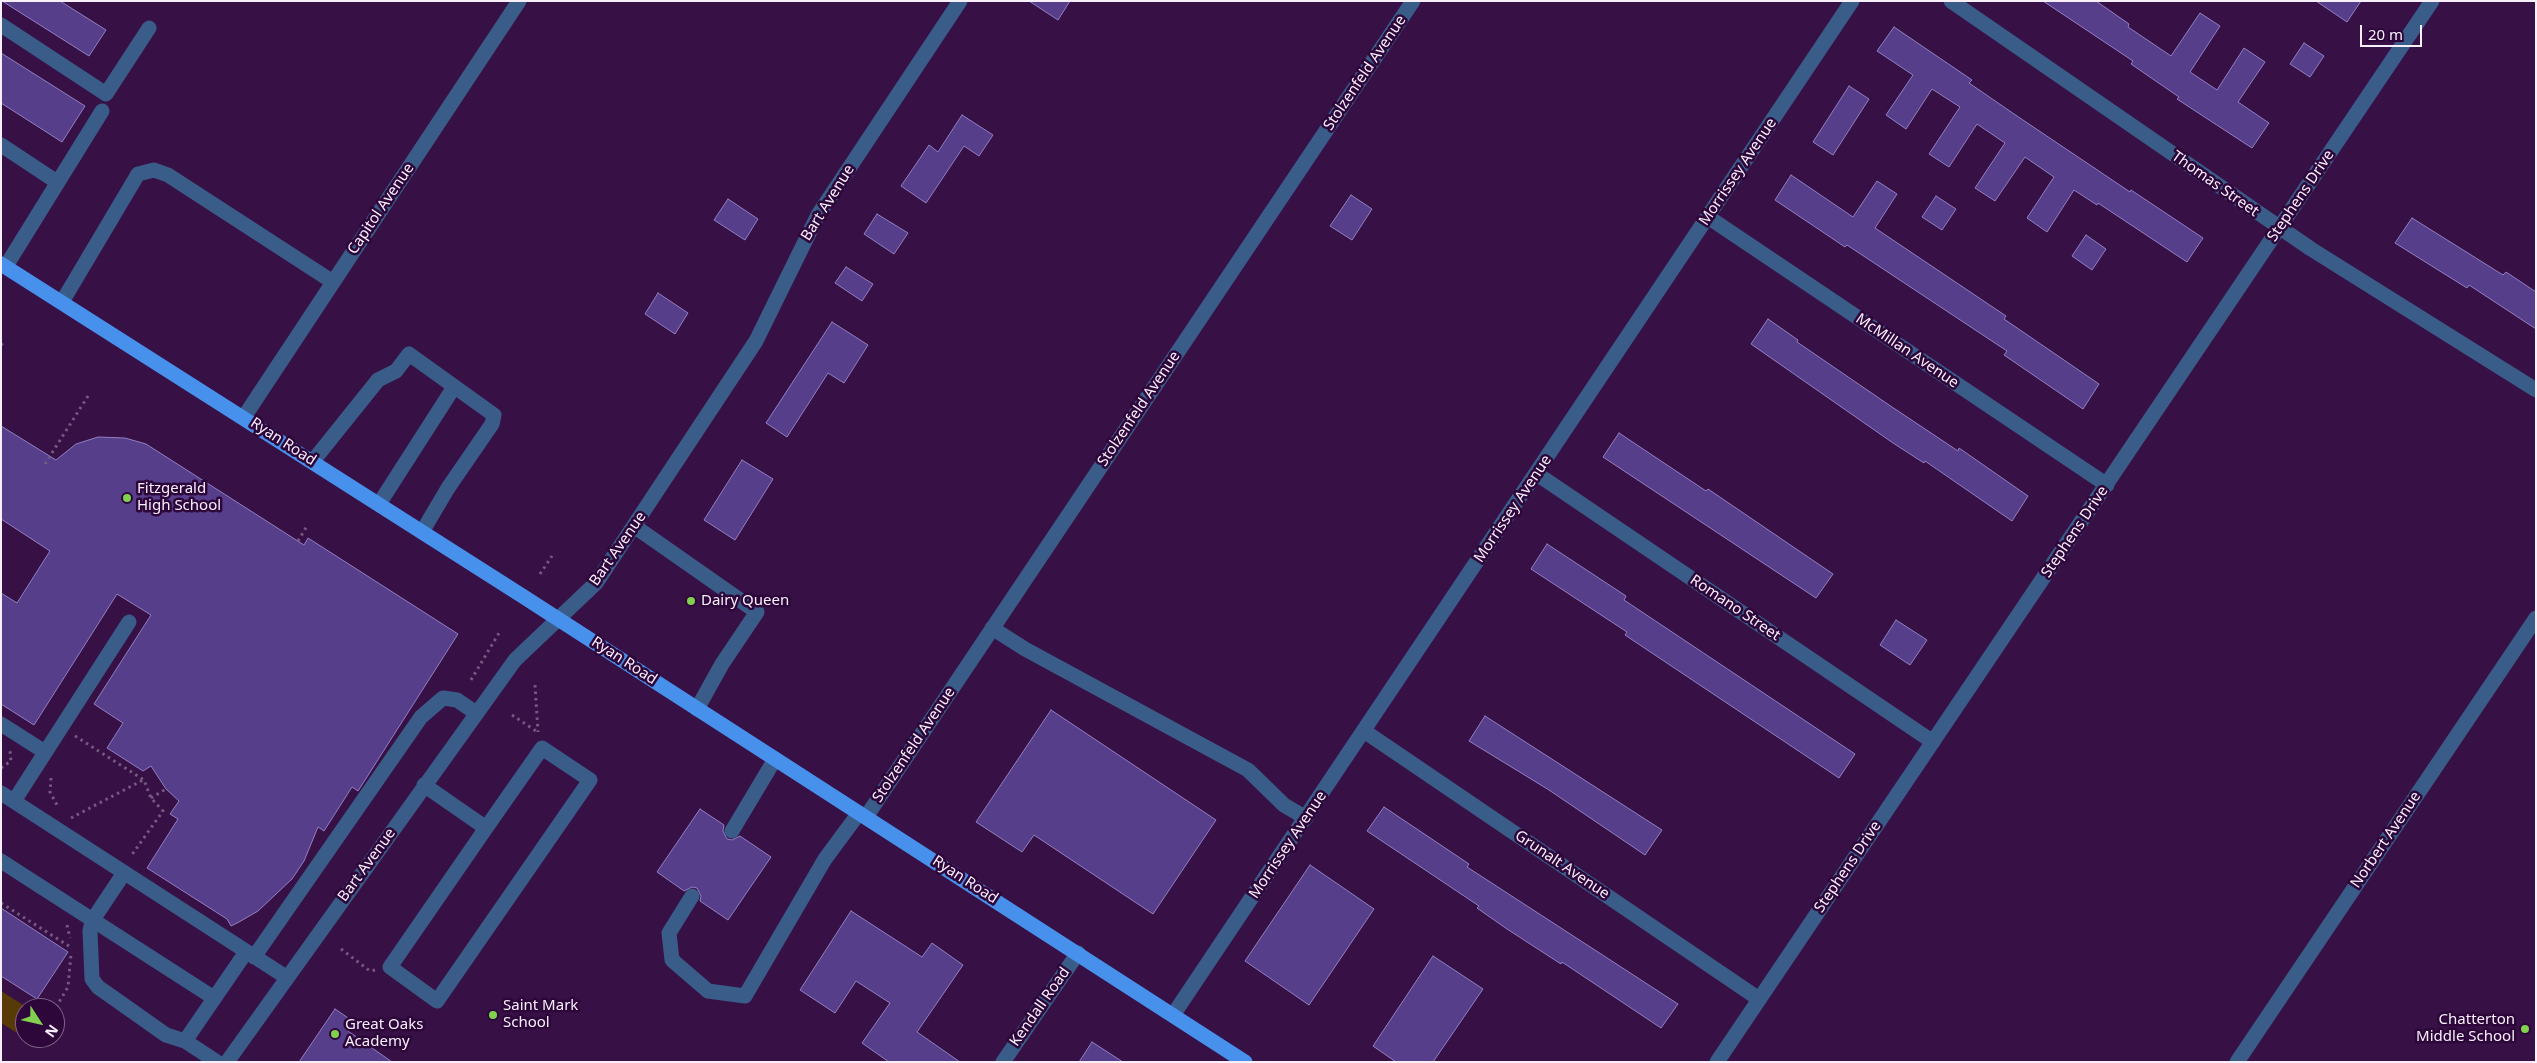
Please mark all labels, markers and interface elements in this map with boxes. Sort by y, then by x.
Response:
street label: Stolzenfeld Avenue [1320,12,1410,134]
scale bar [2362,15,2424,47]
text: 20 m [2368,24,2403,44]
street label: Morrissey Avenue [1695,115,1781,229]
street label: Thomas Street [2168,147,2262,221]
street label: Stephens Drive [2264,147,2338,245]
street label: Capitol Avenue [344,160,418,258]
street label: Bart Avenue [797,162,859,244]
street label: McMillan Avenue [1852,310,1962,392]
street label: Stolzenfeld Avenue [1094,348,1184,470]
street label: Ryan Road [247,414,319,470]
street label: Morrissey Avenue [1470,452,1556,566]
place label: Fitzgerald High School [137,480,221,515]
street label: Stephens Drive [2038,483,2112,581]
marker: Fitzgerald High School [121,492,133,504]
street label: Bart Avenue [586,508,650,590]
street label: Romano Street [1686,571,1784,645]
place label: Dairy Queen [701,592,789,610]
marker: Dairy Queen [685,595,697,607]
street label: Ryan Road [588,633,660,689]
street label: Stolzenfeld Avenue [869,684,959,806]
street label: Morrissey Avenue [1245,788,1331,902]
street label: Norbert Avenue [2347,788,2425,892]
street label: Stephens Drive [1811,818,1885,916]
street label: Bart Avenue [334,825,400,905]
street label: Grunalt Avenue [1511,827,1613,903]
street label: Ryan Road [929,852,1001,908]
street label: Kendall Road [1006,964,1074,1050]
place label: Saint Mark School [503,997,578,1032]
north arrow [15,998,65,1048]
marker: Saint Mark School [487,1009,499,1021]
place label: Chatterton Middle School [2416,1011,2515,1046]
place label: Great Oaks Academy [345,1016,423,1051]
text: N [41,1021,63,1041]
marker: Chatterton Middle School [2519,1023,2531,1035]
marker: Great Oaks Academy [329,1028,341,1040]

